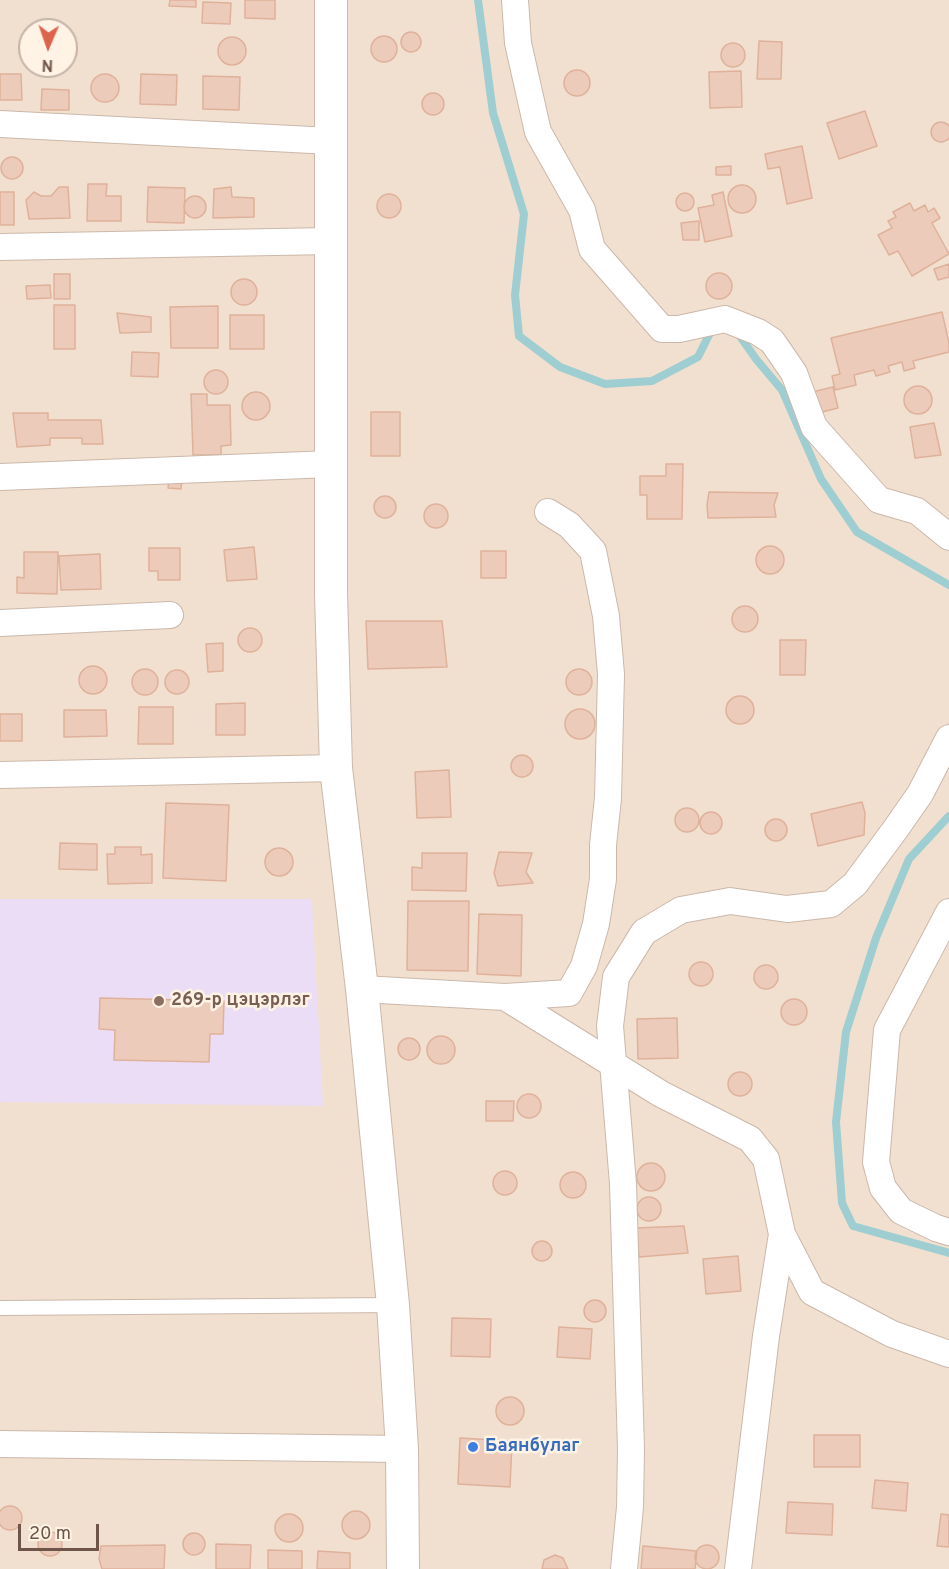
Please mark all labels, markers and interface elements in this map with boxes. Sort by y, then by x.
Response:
north arrow [18,18,78,78]
text: N [41,54,54,74]
place label: 269-р цэцэрлэг [171,990,310,1012]
marker: 269-р цэцэрлэг [152,994,166,1008]
place label: Баянбулаг [485,1436,580,1458]
marker: Баянбулаг [466,1440,480,1454]
scale bar [21,1512,102,1550]
text: 20 m [29,1523,71,1546]

